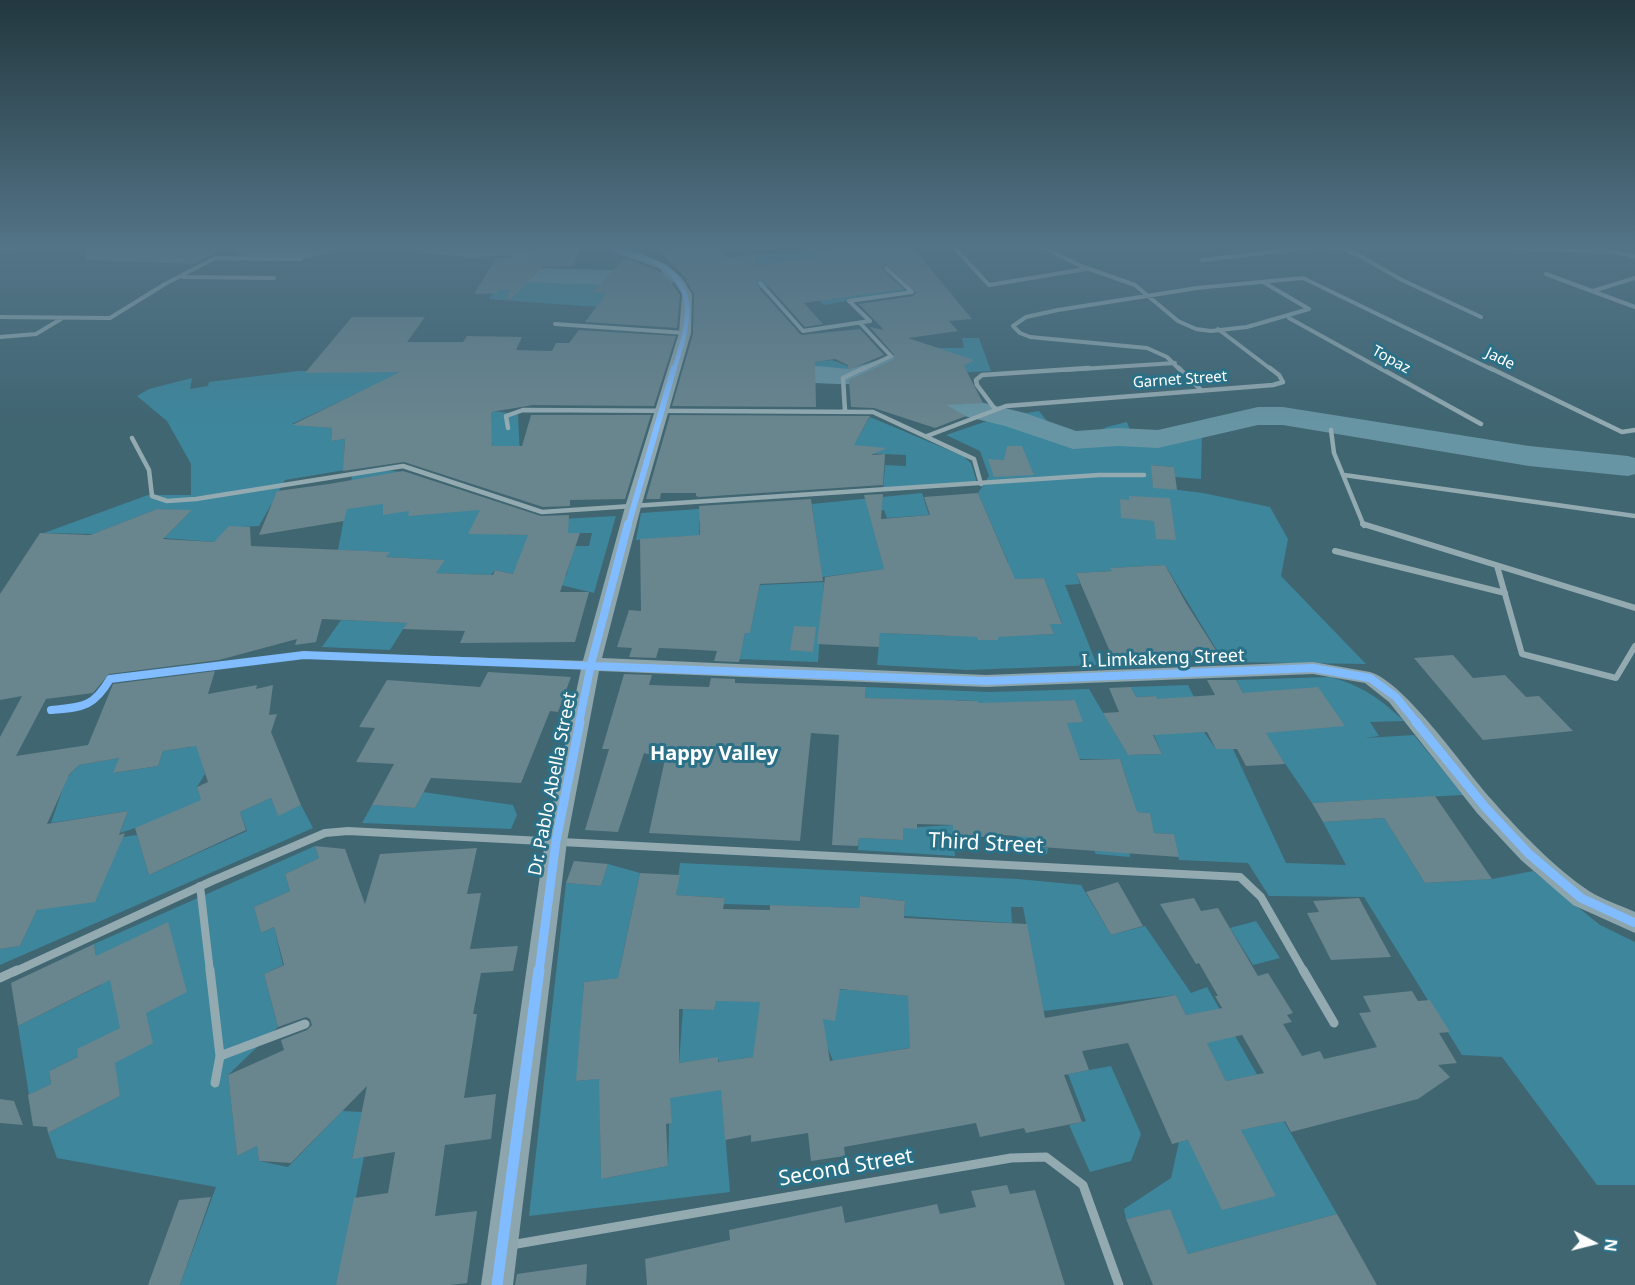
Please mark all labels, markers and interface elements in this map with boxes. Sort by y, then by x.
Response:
street label: Topaz [1369,342,1413,378]
street label: Jade [1482,344,1518,374]
street label: Garnet Street [1132,368,1228,392]
street label: I. Limkakeng Street [1081,645,1245,673]
street label: Dr. Pablo Abella Street [525,690,581,878]
district label: Happy Valley [650,742,778,766]
street label: Third Street [928,828,1044,860]
street label: Second Street [777,1144,915,1192]
north arrow [1563,1213,1623,1273]
text: N [1599,1237,1623,1253]

